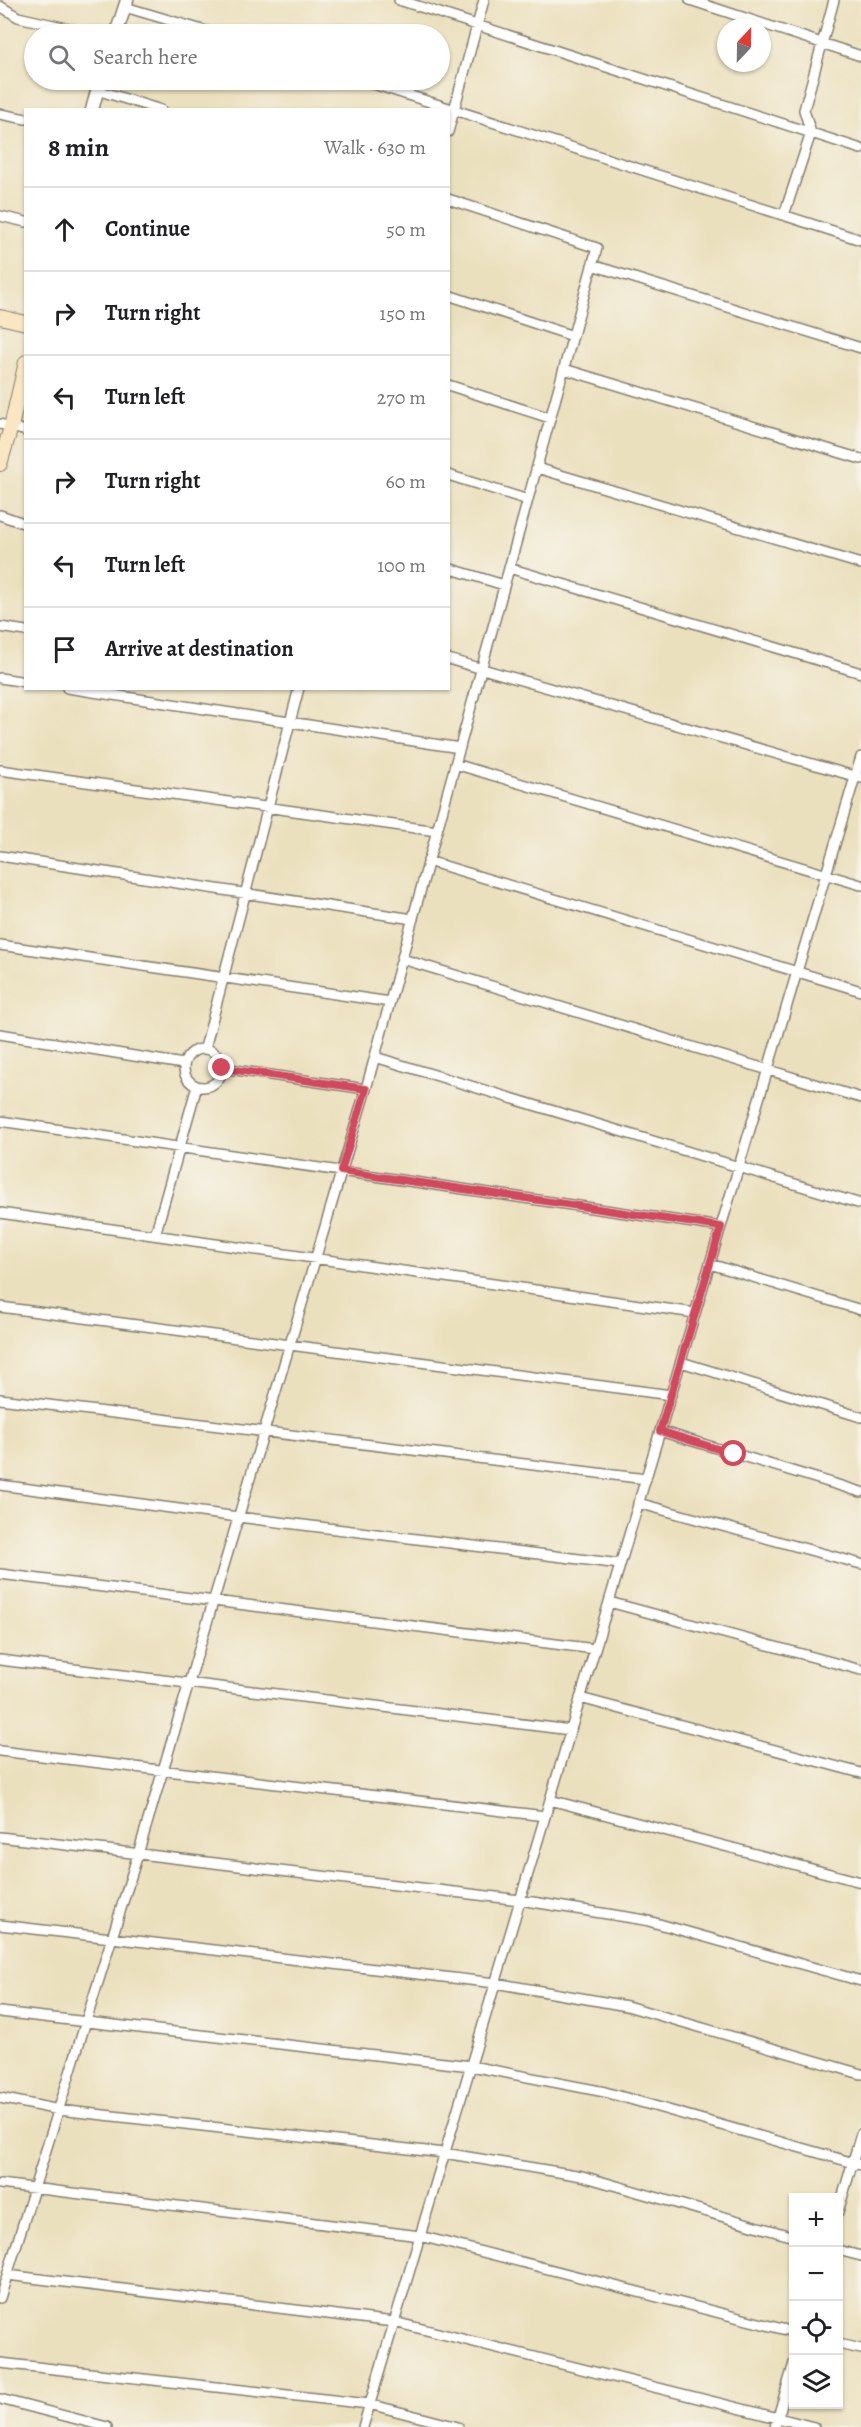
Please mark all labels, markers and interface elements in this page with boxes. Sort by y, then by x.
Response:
north arrow [717,18,771,72]
search box [24,24,450,90]
icon: search [45,41,78,74]
text: Search here [93,42,198,72]
text: 8 min [48,130,109,165]
text: Walk · 630 m [324,134,426,161]
icon: ahead [48,213,81,246]
text: Continue [105,214,190,244]
text: 50 m [386,216,426,243]
icon: right [48,297,81,330]
text: Turn right [105,298,201,328]
text: 150 m [379,300,426,327]
icon: left [48,381,81,414]
text: Turn left [105,382,185,412]
text: 270 m [377,384,426,411]
icon: right [48,465,81,498]
text: Turn right [105,466,201,496]
text: 60 m [386,468,426,495]
icon: left [48,549,81,582]
text: Turn left [105,550,185,580]
text: 100 m [377,552,426,579]
icon: arrive [48,633,81,666]
text: Arrive at destination [105,634,294,664]
route end [208,1054,234,1080]
route start [720,1440,746,1466]
map controls [789,2193,843,2409]
button: + [789,2193,843,2247]
button: − [789,2247,843,2301]
button: locate [789,2301,843,2355]
button: layers [789,2355,843,2409]

